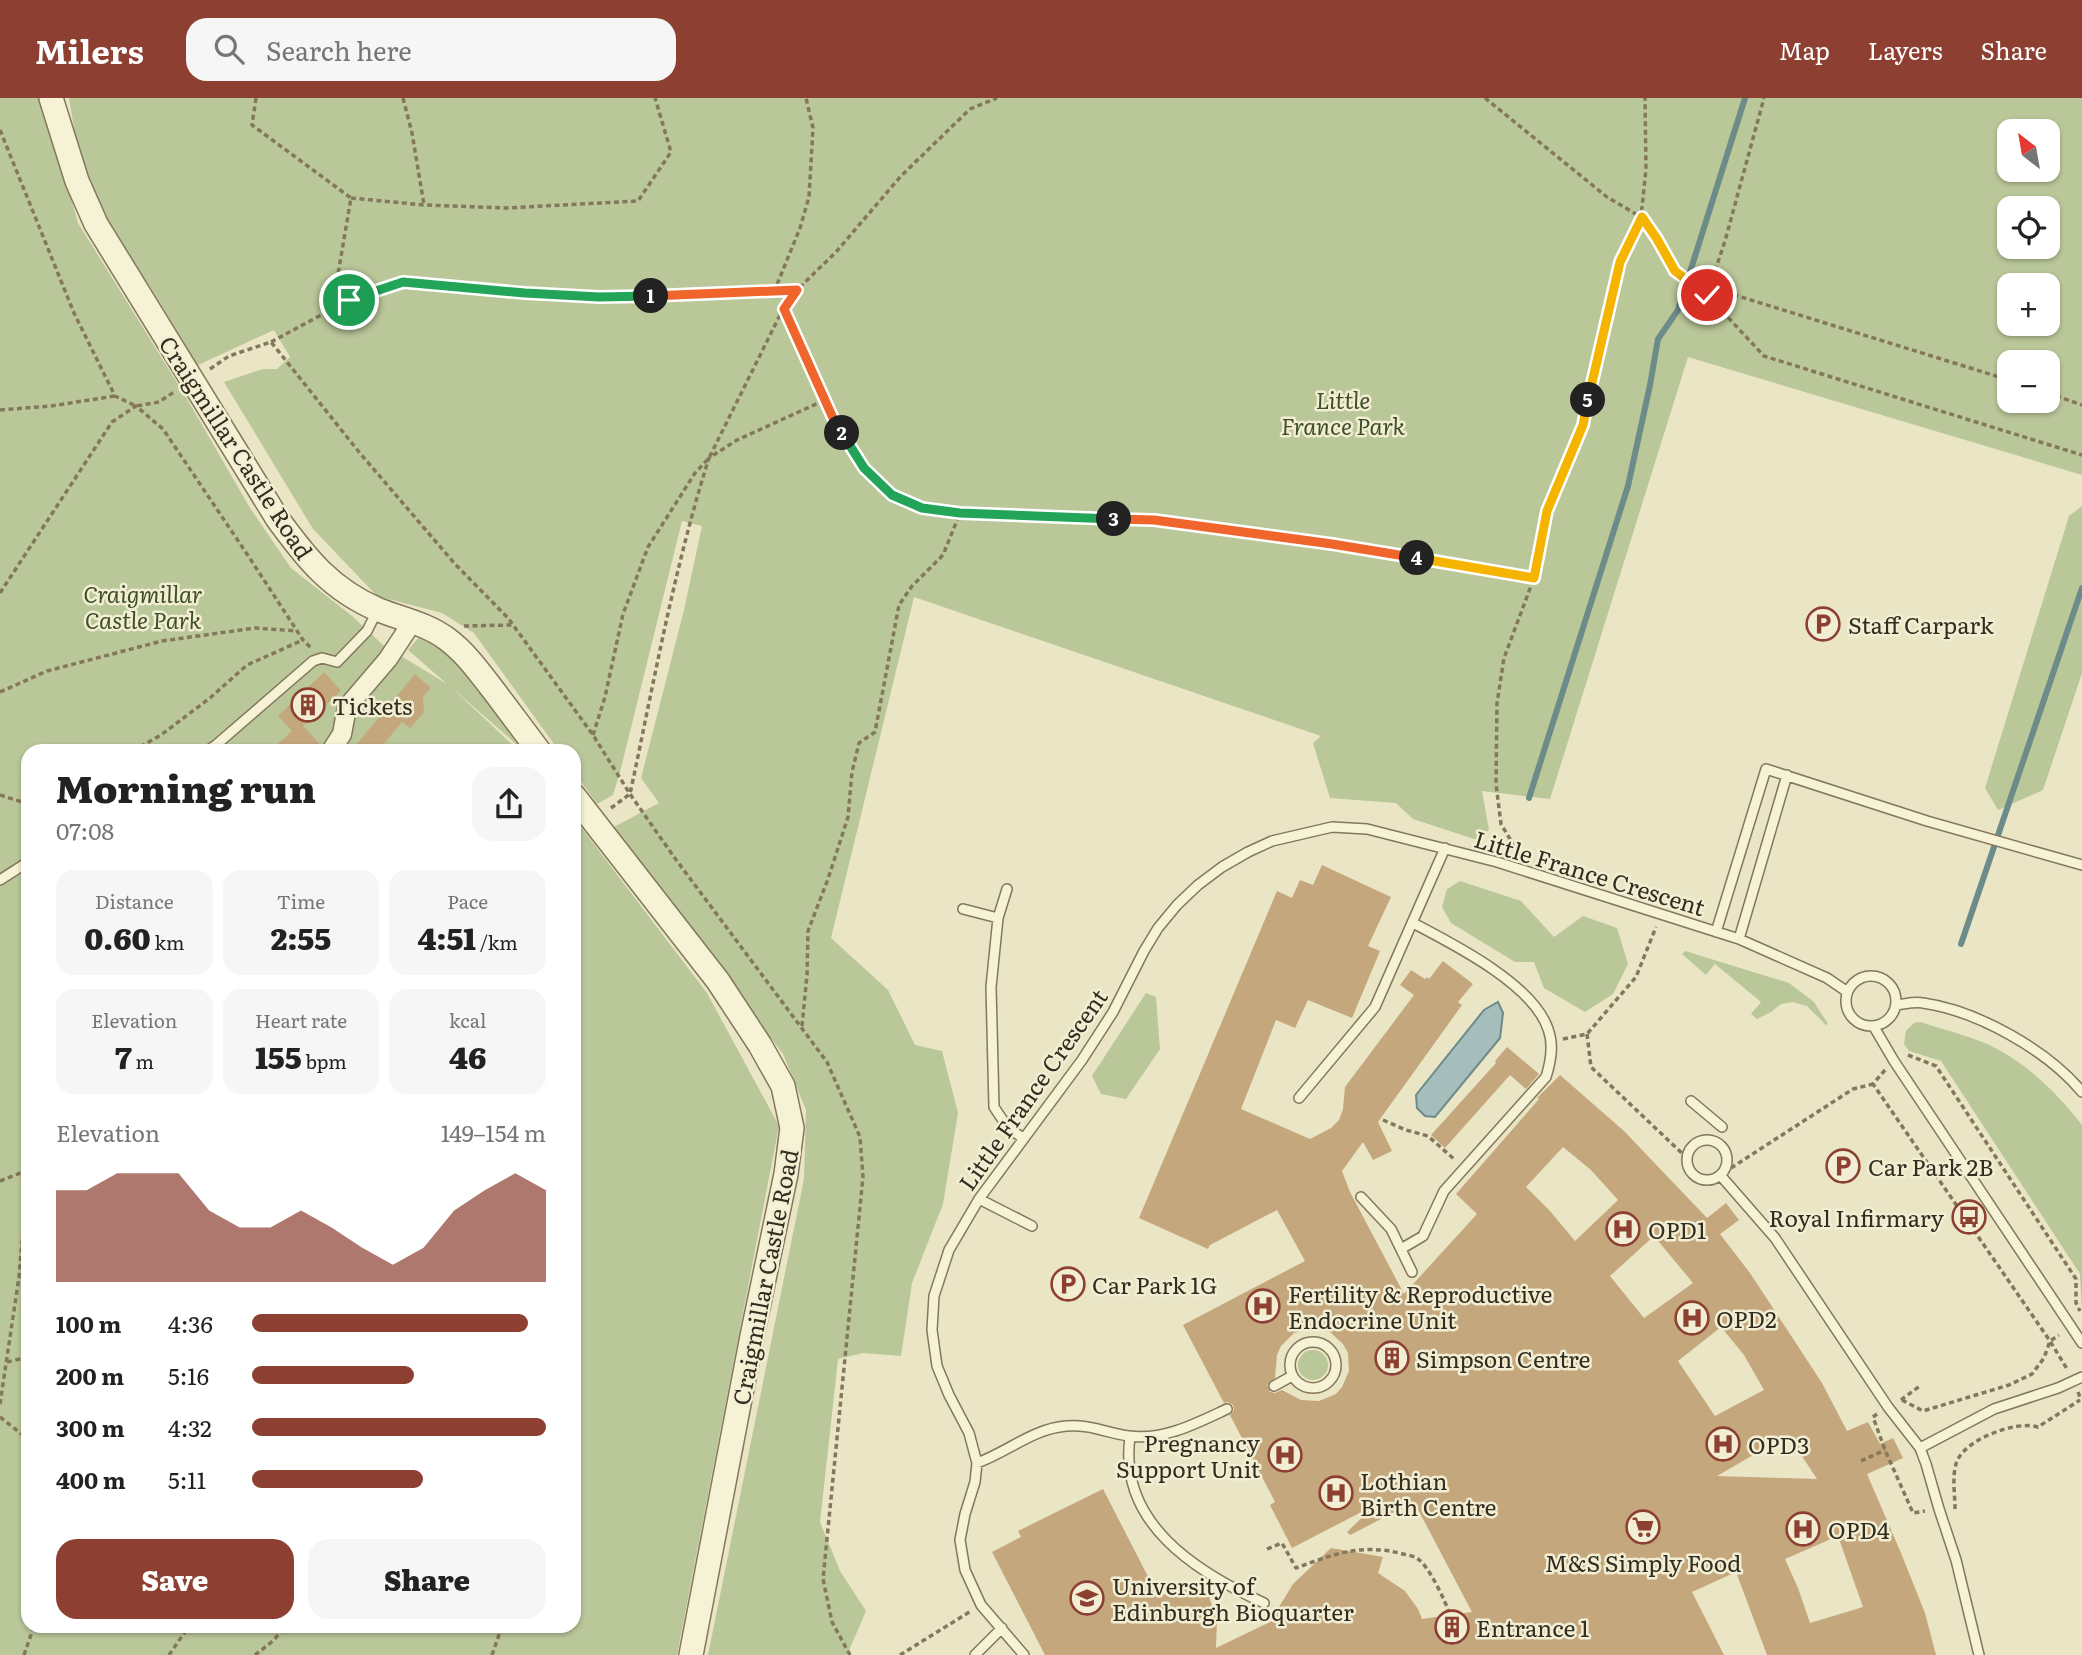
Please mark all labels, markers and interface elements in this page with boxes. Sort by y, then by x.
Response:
search box [186,18,676,81]
text: Milers [35,25,144,74]
icon: search [210,30,248,68]
text: Search here [266,30,412,69]
text: Map [1779,32,1830,67]
text: Layers [1868,32,1942,67]
text: Share [1980,32,2047,67]
north arrow [1997,119,2060,182]
map controls [1997,119,2060,413]
button: locate [1997,196,2060,259]
pin [1677,265,1737,325]
pin [319,270,379,330]
button: + [1997,273,2060,336]
icon: check [1688,276,1726,314]
pin: 1 [634,278,668,314]
icon: arrive [330,281,368,319]
text: 1 [647,281,654,309]
street label: Craigmillar Castle Road [152,329,322,565]
button: − [1997,350,2060,413]
park label: Little France Park [1281,382,1405,442]
pin: 5 [1570,382,1606,418]
text: 5 [1582,385,1593,413]
pin: 2 [824,416,860,450]
text: 2 [836,418,847,446]
pin: 3 [1096,502,1132,536]
text: 3 [1108,504,1119,532]
pin: 4 [1400,540,1434,575]
text: 4 [1411,543,1422,571]
park label: Craigmillar Castle Park [83,576,203,636]
parking icon: Staff Carpark [1804,605,1842,643]
place label: Staff Carpark [1848,607,1995,641]
building icon: Tickets [289,686,327,724]
place label: Tickets [332,688,412,722]
text: Morning run [56,758,316,815]
button: share [472,767,546,841]
text: 07:08 [56,813,114,847]
street label: Little France Crescent [1470,821,1710,923]
text: Distance [95,887,174,915]
text: Time [277,887,325,915]
text: Pace [447,887,488,915]
text: 0.60 [84,915,151,959]
text: 2:55 [271,915,331,959]
text: 4:51 [418,915,476,959]
text: km [151,928,184,956]
text: /km [476,928,518,956]
street label: Little France Crescent [949,981,1115,1197]
text: Elevation [91,1006,177,1034]
text: Heart rate [255,1006,347,1034]
text: kcal [449,1006,486,1034]
text: 7 [115,1034,132,1078]
text: 155 [255,1034,302,1078]
text: 46 [449,1034,486,1078]
text: m [132,1047,154,1075]
text: bpm [302,1047,347,1075]
text: Elevation [56,1115,160,1149]
text: 149–154 m [441,1115,546,1149]
street label: Craigmillar Castle Road [722,1146,806,1408]
parking icon: Car Park 2B [1824,1147,1862,1185]
place label: Car Park 2B [1868,1149,1993,1183]
bus stop icon: Royal Infirmary [1950,1198,1988,1236]
place label: Royal Infirmary [1769,1200,1945,1234]
hospital icon: OPD1 [1604,1210,1642,1248]
place label: OPD1 [1648,1212,1706,1246]
parking icon: Car Park 1G [1049,1265,1087,1303]
place label: Car Park 1G [1092,1267,1217,1301]
place label: Fertility & Reproductive Endocrine Unit [1288,1276,1553,1336]
hospital icon: Fertility & Reproductive Endocrine Unit [1244,1287,1282,1325]
hospital icon: OPD2 [1673,1299,1711,1337]
place label: OPD2 [1716,1301,1777,1335]
text: 100 m [56,1306,121,1340]
text: 4:36 [168,1306,213,1340]
building icon: Simpson Centre [1373,1339,1411,1377]
place label: Simpson Centre [1416,1341,1591,1375]
text: 200 m [56,1358,124,1392]
text: 5:16 [168,1358,209,1392]
text: 300 m [56,1410,125,1444]
text: 4:32 [168,1410,212,1444]
place label: Pregnancy Support Unit [1116,1425,1261,1485]
hospital icon: OPD3 [1704,1425,1742,1463]
place label: OPD3 [1748,1427,1809,1461]
hospital icon: Pregnancy Support Unit [1266,1436,1304,1474]
text: 400 m [56,1462,126,1496]
text: 5:11 [168,1462,206,1496]
place label: Lothian Birth Centre [1360,1463,1497,1523]
hospital icon: Lothian Birth Centre [1317,1474,1355,1512]
supermarket icon: M&S Simply Food [1624,1508,1662,1546]
hospital icon: OPD4 [1784,1510,1822,1548]
place label: OPD4 [1828,1512,1890,1546]
button: Save [56,1539,294,1619]
button: Share [308,1539,546,1619]
place label: M&S Simply Food [1545,1545,1741,1579]
place label: University of Edinburgh Bioquarter [1112,1568,1354,1628]
school or university icon: University of Edinburgh Bioquarter [1068,1579,1106,1617]
building icon: Entrance 1 [1433,1608,1471,1646]
place label: Entrance 1 [1476,1610,1589,1644]

